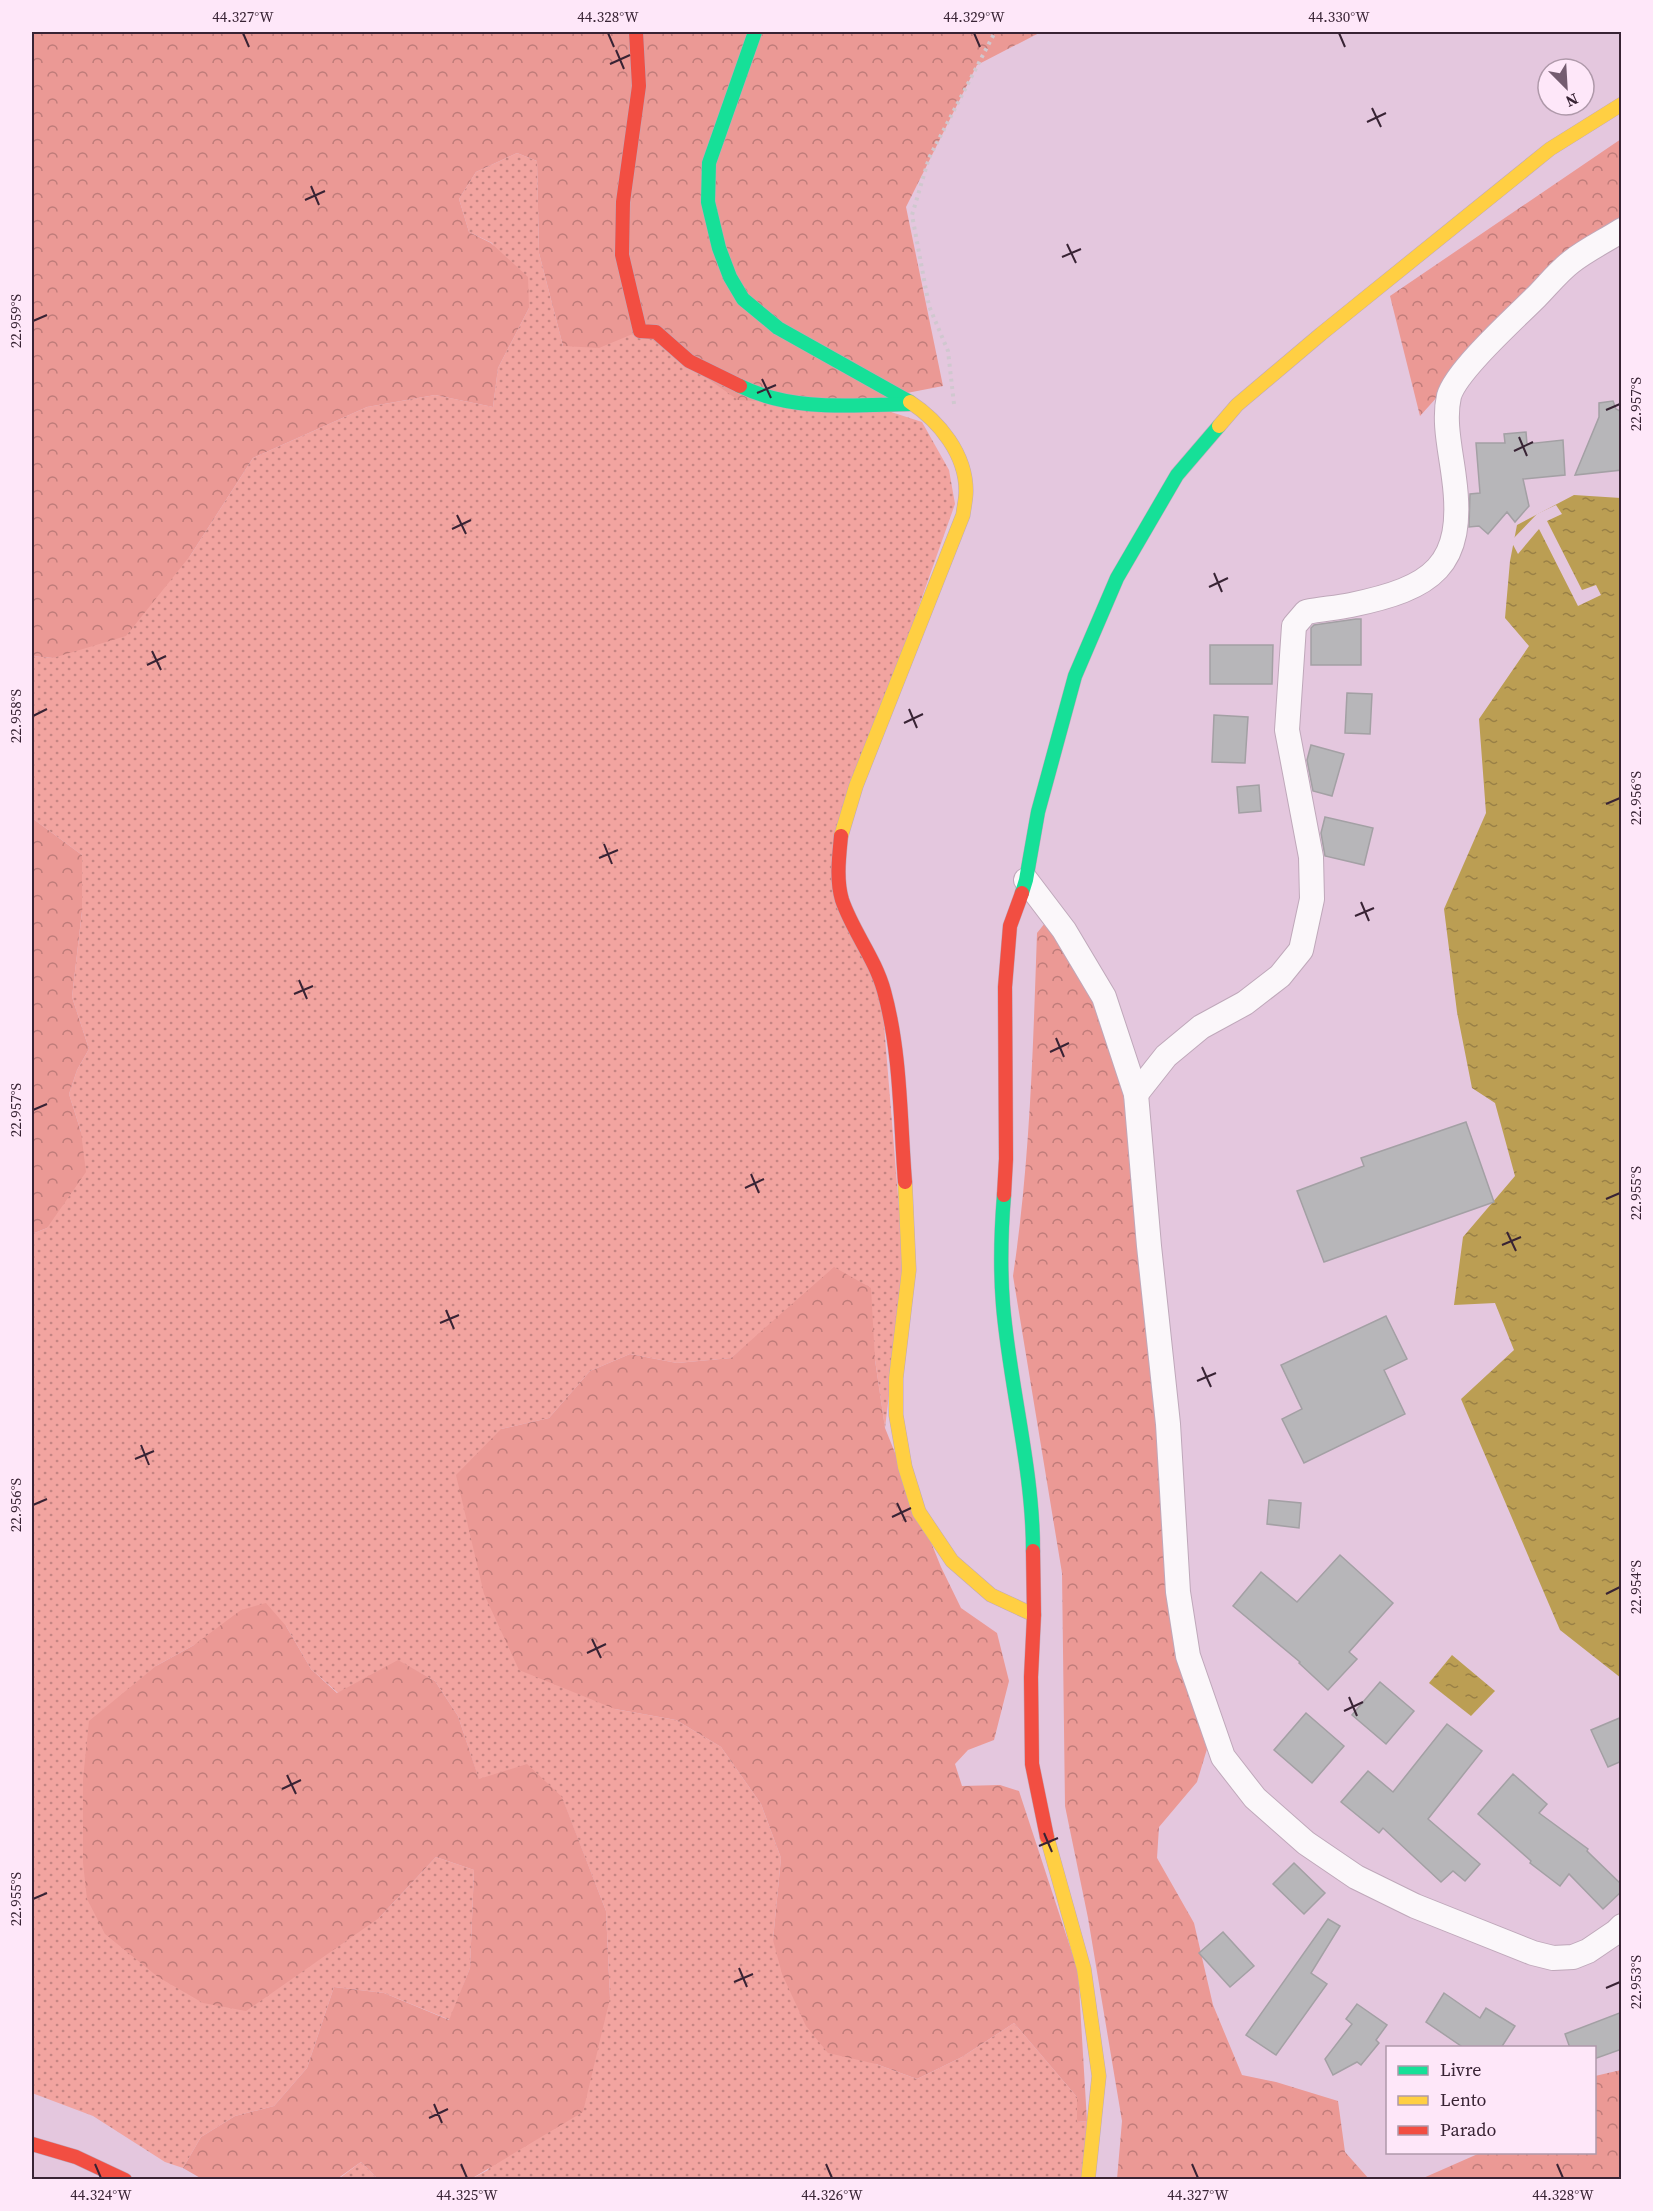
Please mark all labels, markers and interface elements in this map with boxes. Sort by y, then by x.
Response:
text: 44.327°W [212,6,274,27]
text: 44.328°W [577,6,639,27]
text: 44.329°W [943,6,1005,27]
text: 44.330°W [1308,6,1370,27]
north arrow [1536,57,1596,117]
text: N [1562,88,1582,113]
text: 22.959°S [5,293,26,348]
text: 22.957°S [1625,376,1646,431]
text: 22.958°S [5,688,26,743]
text: 22.956°S [1625,770,1646,825]
text: 22.957°S [5,1082,26,1137]
text: 22.955°S [1625,1165,1646,1220]
text: 22.956°S [5,1477,26,1532]
text: 22.954°S [1625,1559,1646,1614]
text: 22.955°S [5,1871,26,1926]
text: 22.953°S [1625,1954,1646,2009]
legend [1386,2046,1596,2154]
text: Livre [1440,2057,1482,2082]
text: Lento [1440,2087,1487,2112]
text: Parado [1440,2117,1496,2142]
text: 44.324°W [70,2184,132,2205]
text: 44.325°W [436,2184,498,2205]
text: 44.326°W [801,2184,863,2205]
text: 44.327°W [1167,2184,1229,2205]
text: 44.328°W [1532,2184,1594,2205]

